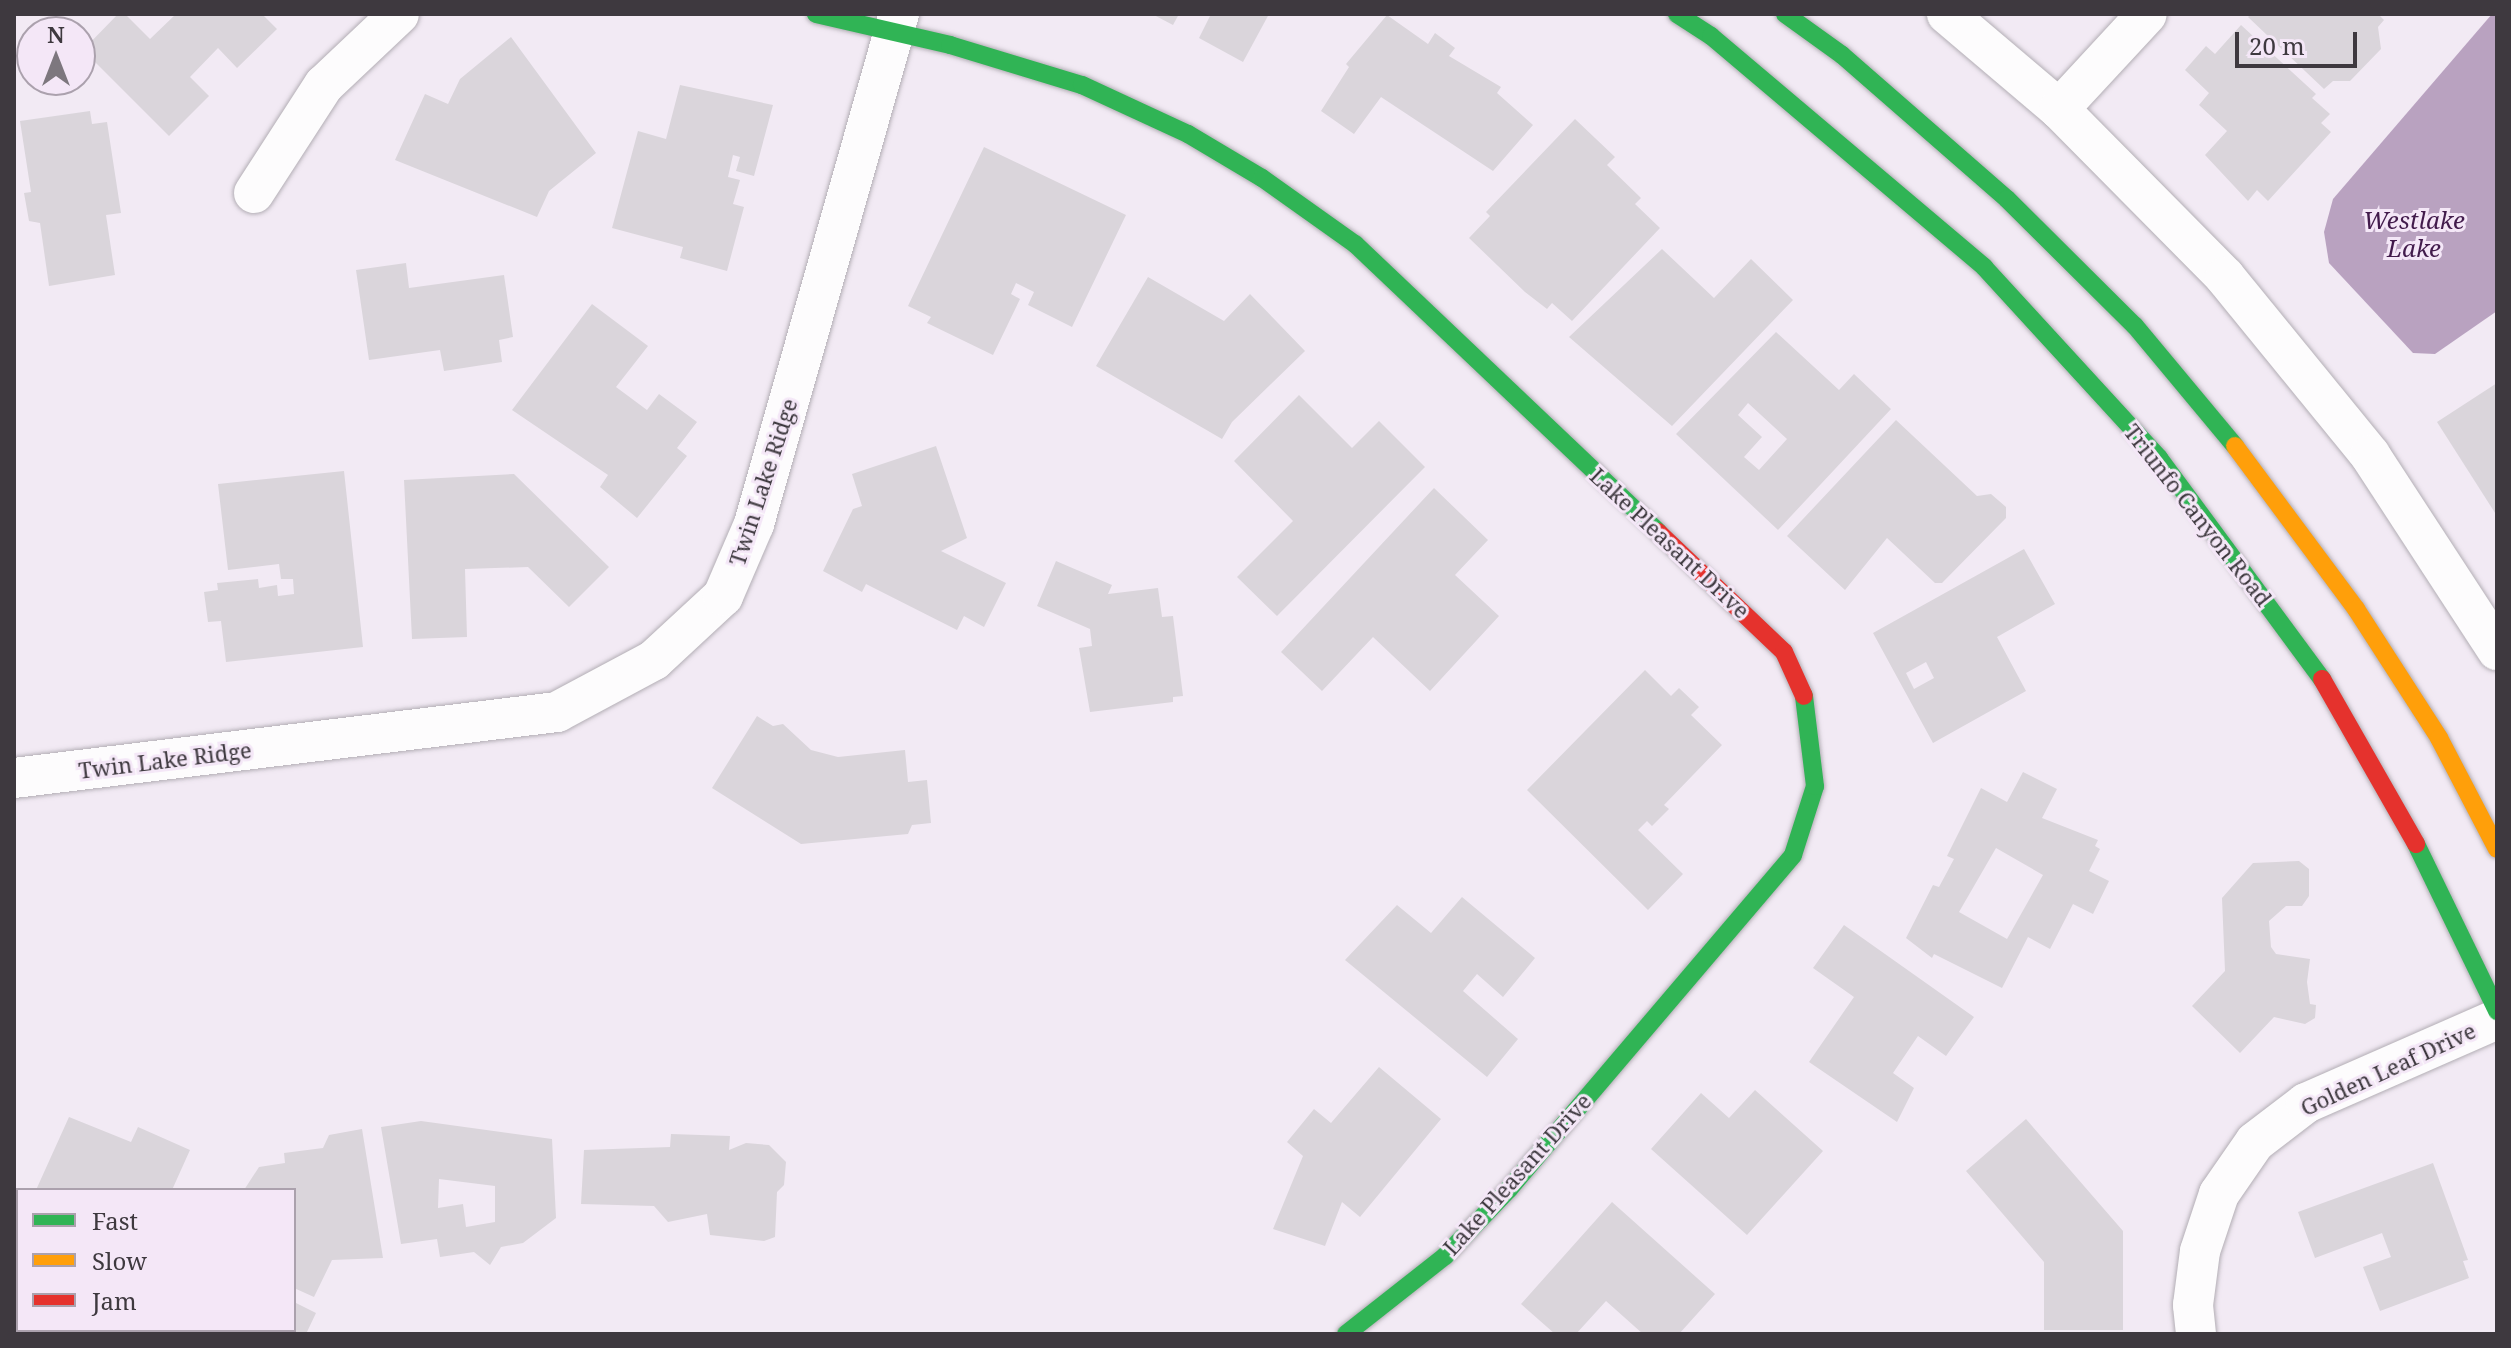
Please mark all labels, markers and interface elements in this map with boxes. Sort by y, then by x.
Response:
north arrow [16,16,96,96]
scale bar [2239,16,2361,66]
text: N [47,19,65,49]
text: 20 m [2249,29,2305,62]
water label: Westlake Lake [2363,206,2465,262]
street label: Twin Lake Ridge [724,395,802,569]
street label: Triunfo Canyon Road [2119,419,2277,611]
street label: Lake Pleasant Drive [1585,462,1755,624]
street label: Twin Lake Ridge [77,736,253,784]
street label: Golden Leaf Drive [2296,1017,2480,1121]
street label: Lake Pleasant Drive [1438,1088,1596,1260]
legend [16,1188,296,1332]
text: Fast [92,1204,138,1237]
text: Slow [92,1244,147,1277]
text: Jam [92,1284,137,1317]

